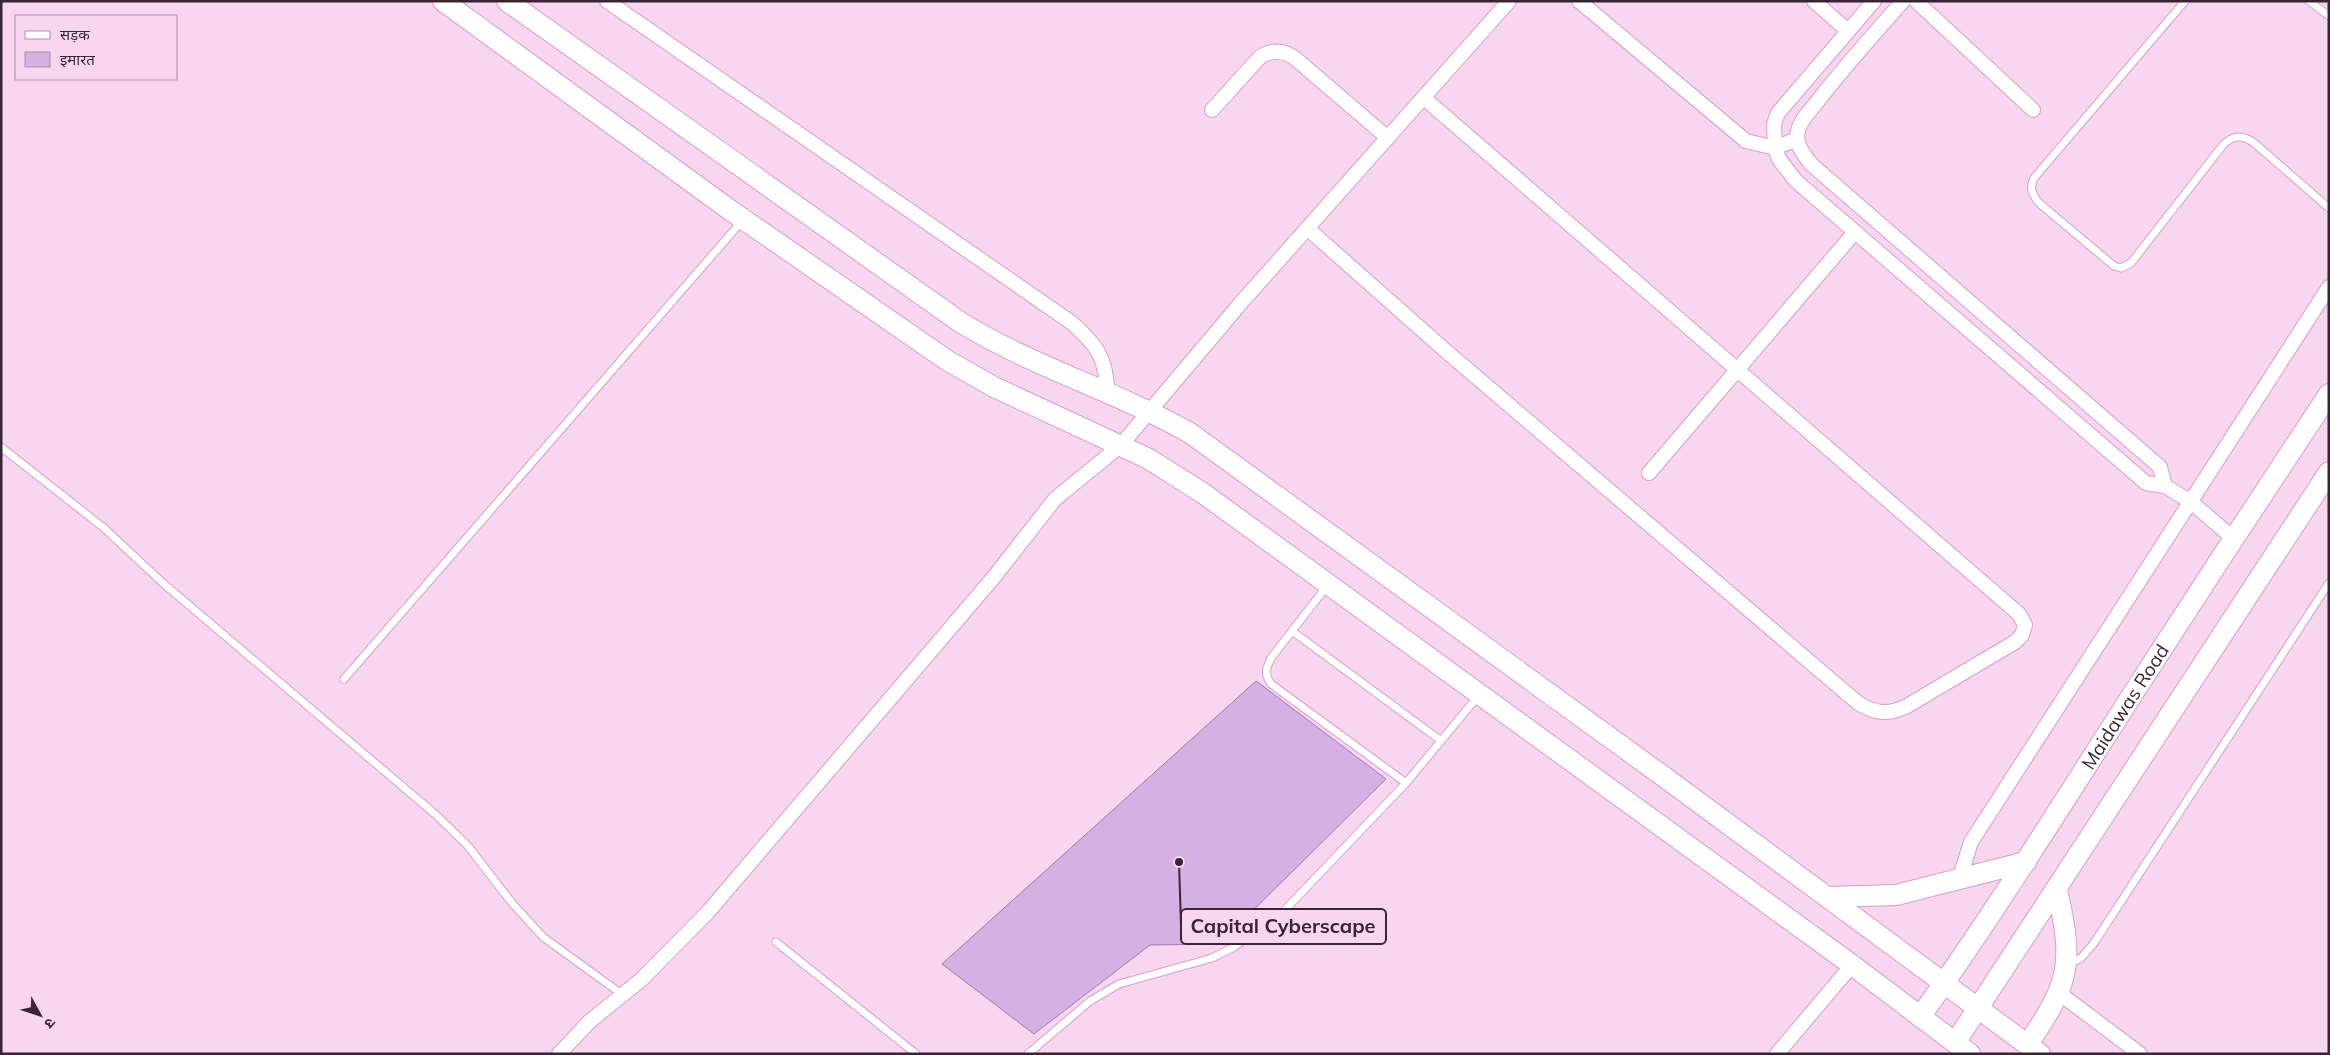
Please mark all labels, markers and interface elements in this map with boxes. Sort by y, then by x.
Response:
legend [15,15,178,80]
text: सड़क [60,25,90,44]
text: इमारत [60,50,95,69]
street label: Maidawas Road [2076,640,2174,774]
callout: Capital Cyberscape [1181,909,1386,944]
text: Capital Cyberscape [1190,913,1376,938]
north arrow [15,990,65,1040]
text: उ [40,1014,59,1033]

